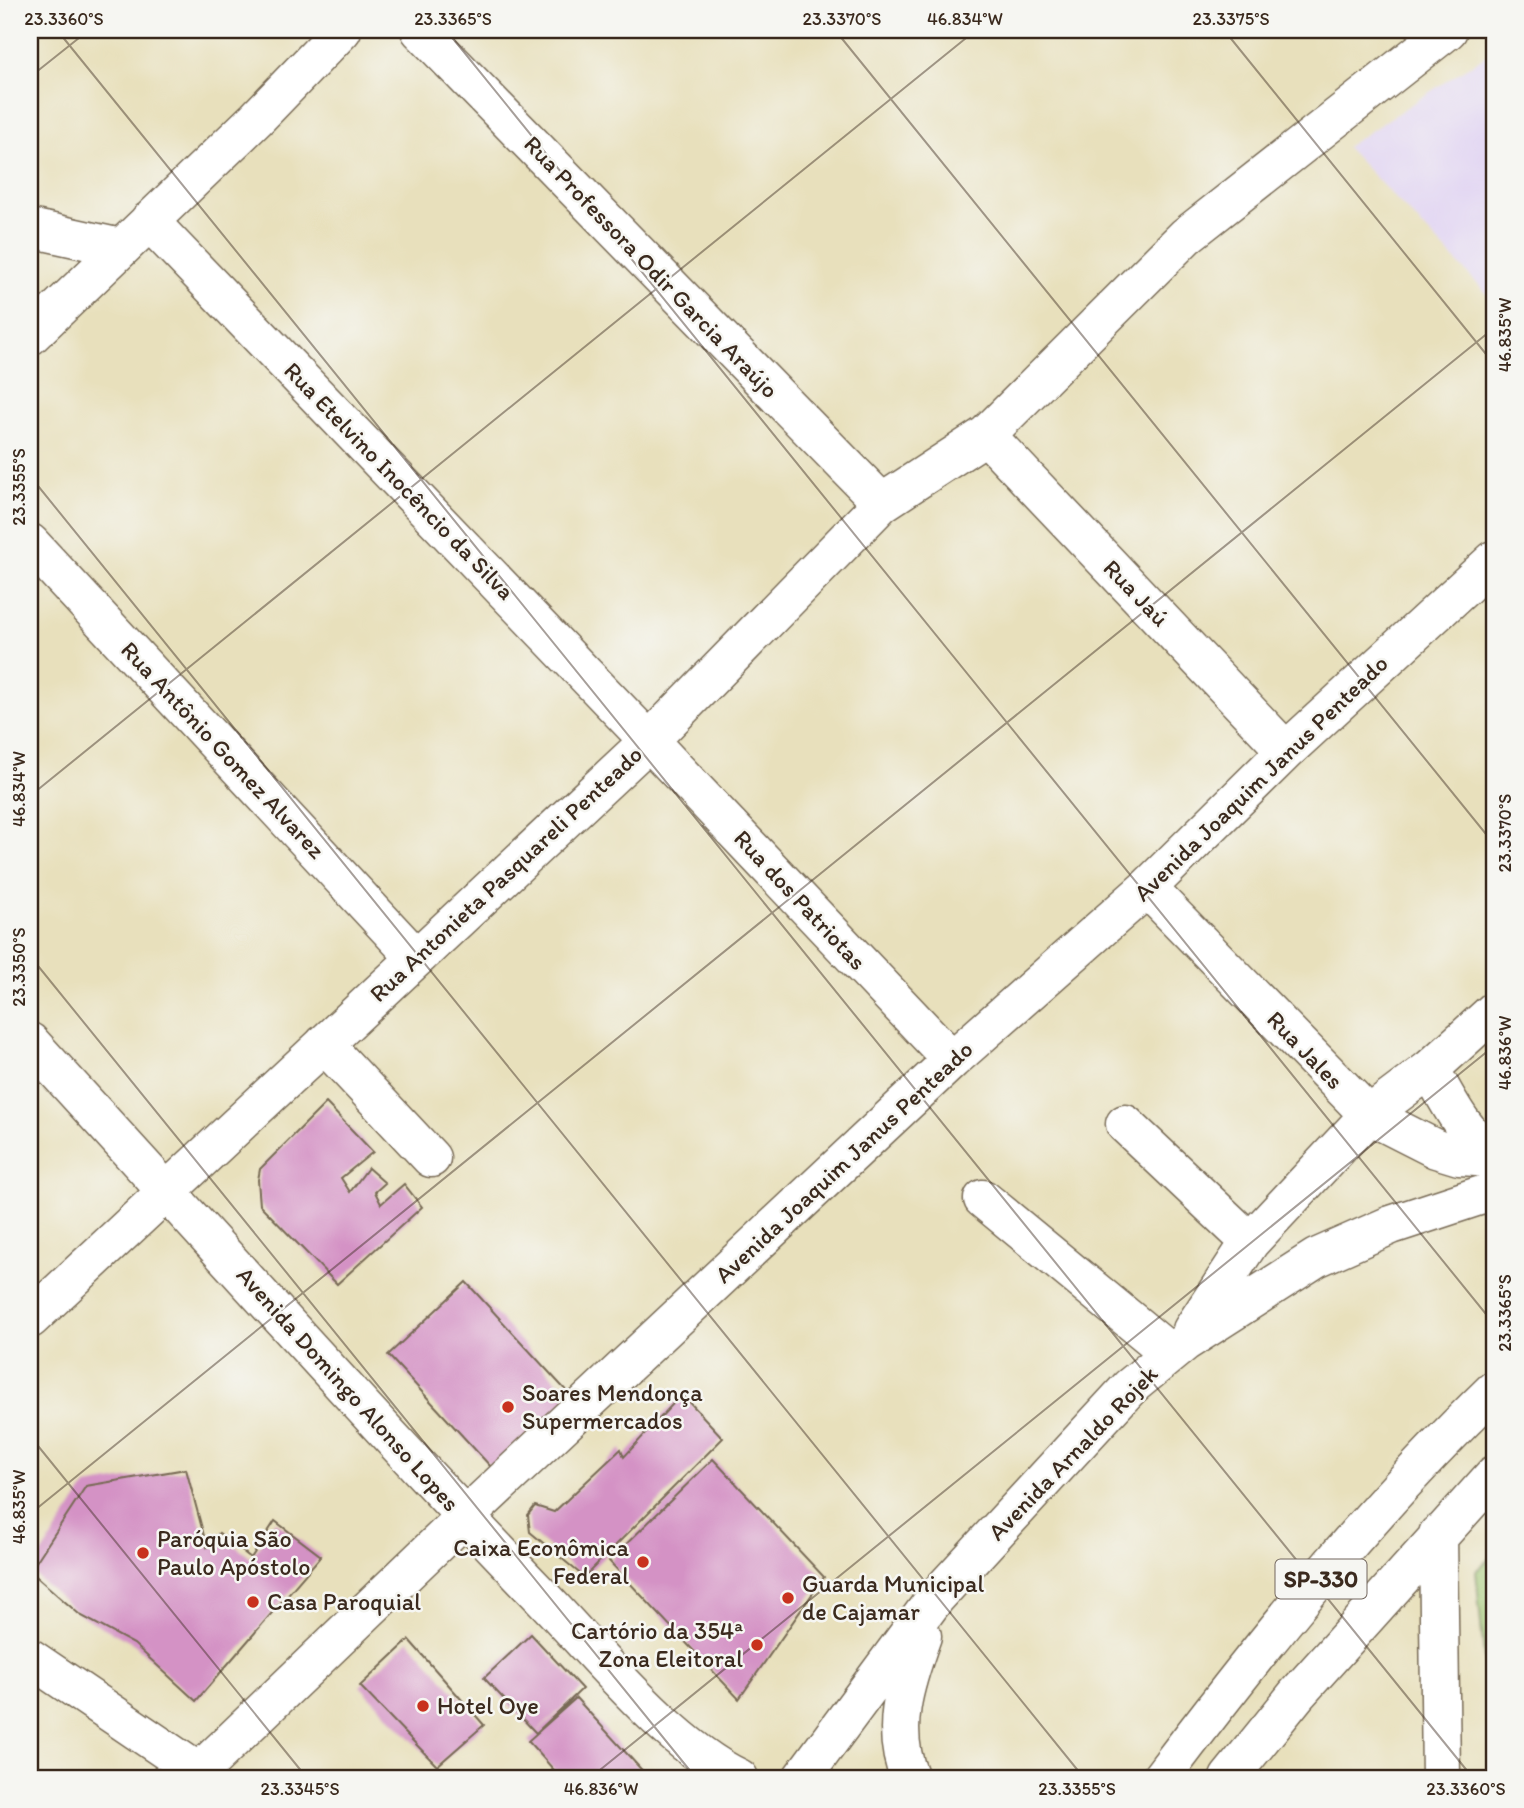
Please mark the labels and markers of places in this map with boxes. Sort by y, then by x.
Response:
place label: Soares Mendonça Supermercados [522,1378,703,1435]
marker: Soares Mendonça Supermercados [500,1399,516,1415]
place label: Paróquia São Paulo Apóstolo [157,1524,311,1581]
place label: Caixa Econômica Federal [453,1533,630,1590]
marker: Paróquia São Paulo Apóstolo [135,1545,151,1561]
marker: Caixa Econômica Federal [635,1554,651,1570]
place label: Guarda Municipal de Cajamar [802,1569,984,1626]
place label: Casa Paroquial [267,1587,421,1616]
marker: Guarda Municipal de Cajamar [780,1590,796,1606]
marker: Casa Paroquial [245,1594,261,1610]
place label: Cartório da 354ª Zona Eleitoral [571,1616,743,1673]
marker: Cartório da 354ª Zona Eleitoral [749,1637,765,1653]
place label: Hotel Oye [437,1691,539,1720]
marker: Hotel Oye [415,1698,431,1714]

